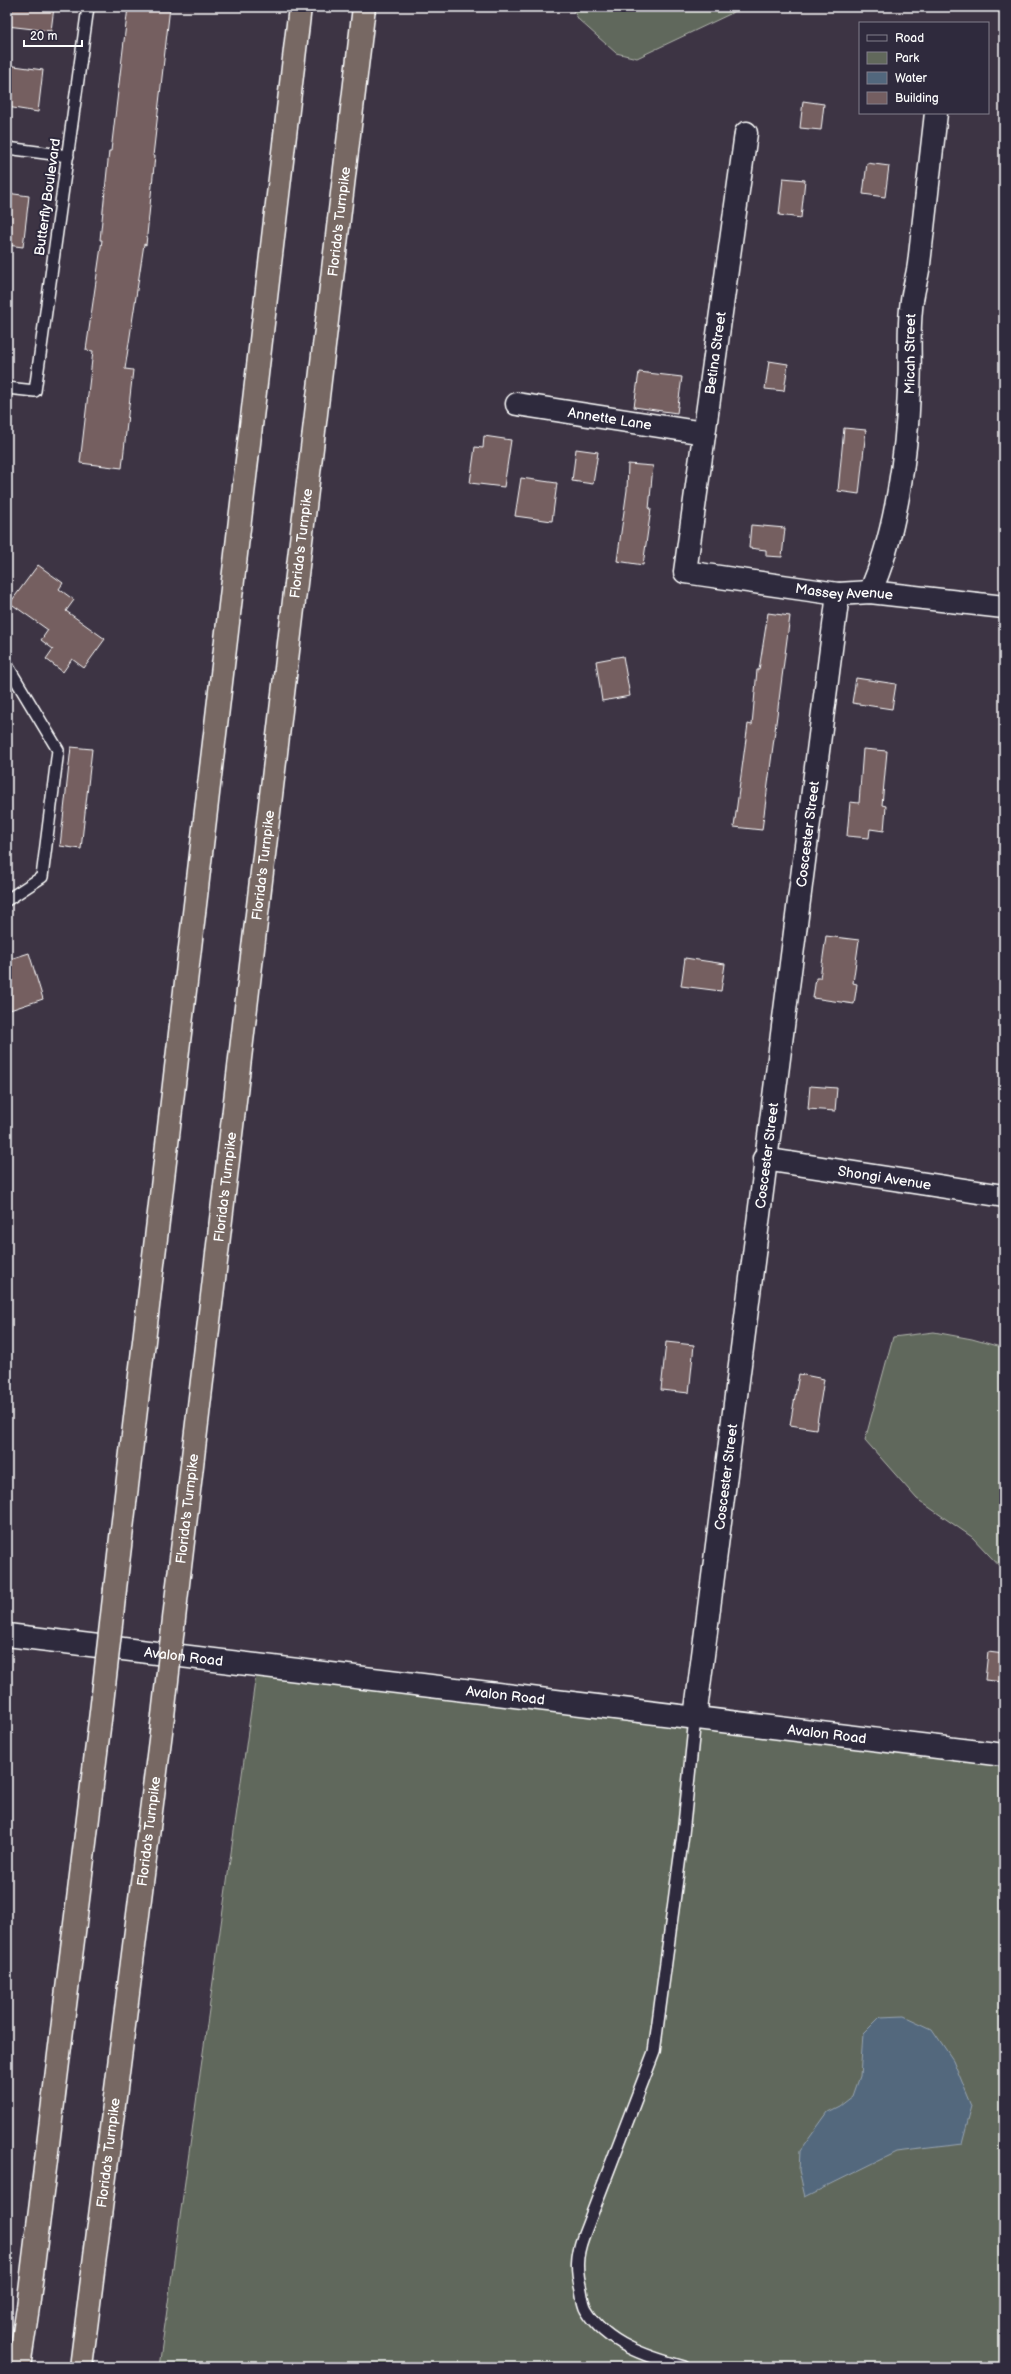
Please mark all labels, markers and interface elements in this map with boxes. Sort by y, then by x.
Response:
scale bar [24,22,82,48]
legend [859,22,989,114]
text: 20 m [30,29,57,44]
text: Road [895,31,924,46]
text: Park [895,51,919,66]
text: Water [895,71,927,86]
text: Building [895,91,939,106]
street label: Butterfly Boulevard [31,137,64,257]
street label: Florida's Turnpike [324,166,354,278]
street label: Betina Street [701,310,730,395]
street label: Micah Street [901,312,920,395]
street label: Annette Lane [567,404,653,434]
street label: Florida's Turnpike [286,487,316,599]
street label: Massey Avenue [794,580,894,604]
street label: Coscester Street [793,779,823,888]
street label: Florida's Turnpike [248,809,278,921]
street label: Coscester Street [752,1101,782,1210]
street label: Florida's Turnpike [210,1131,240,1243]
street label: Shongi Avenue [837,1162,932,1194]
street label: Coscester Street [711,1422,741,1531]
street label: Florida's Turnpike [172,1453,202,1565]
street label: Avalon Road [143,1644,224,1670]
street label: Avalon Road [465,1682,546,1709]
street label: Avalon Road [787,1721,867,1747]
street label: Florida's Turnpike [134,1775,164,1887]
street label: Florida's Turnpike [93,2097,124,2209]

